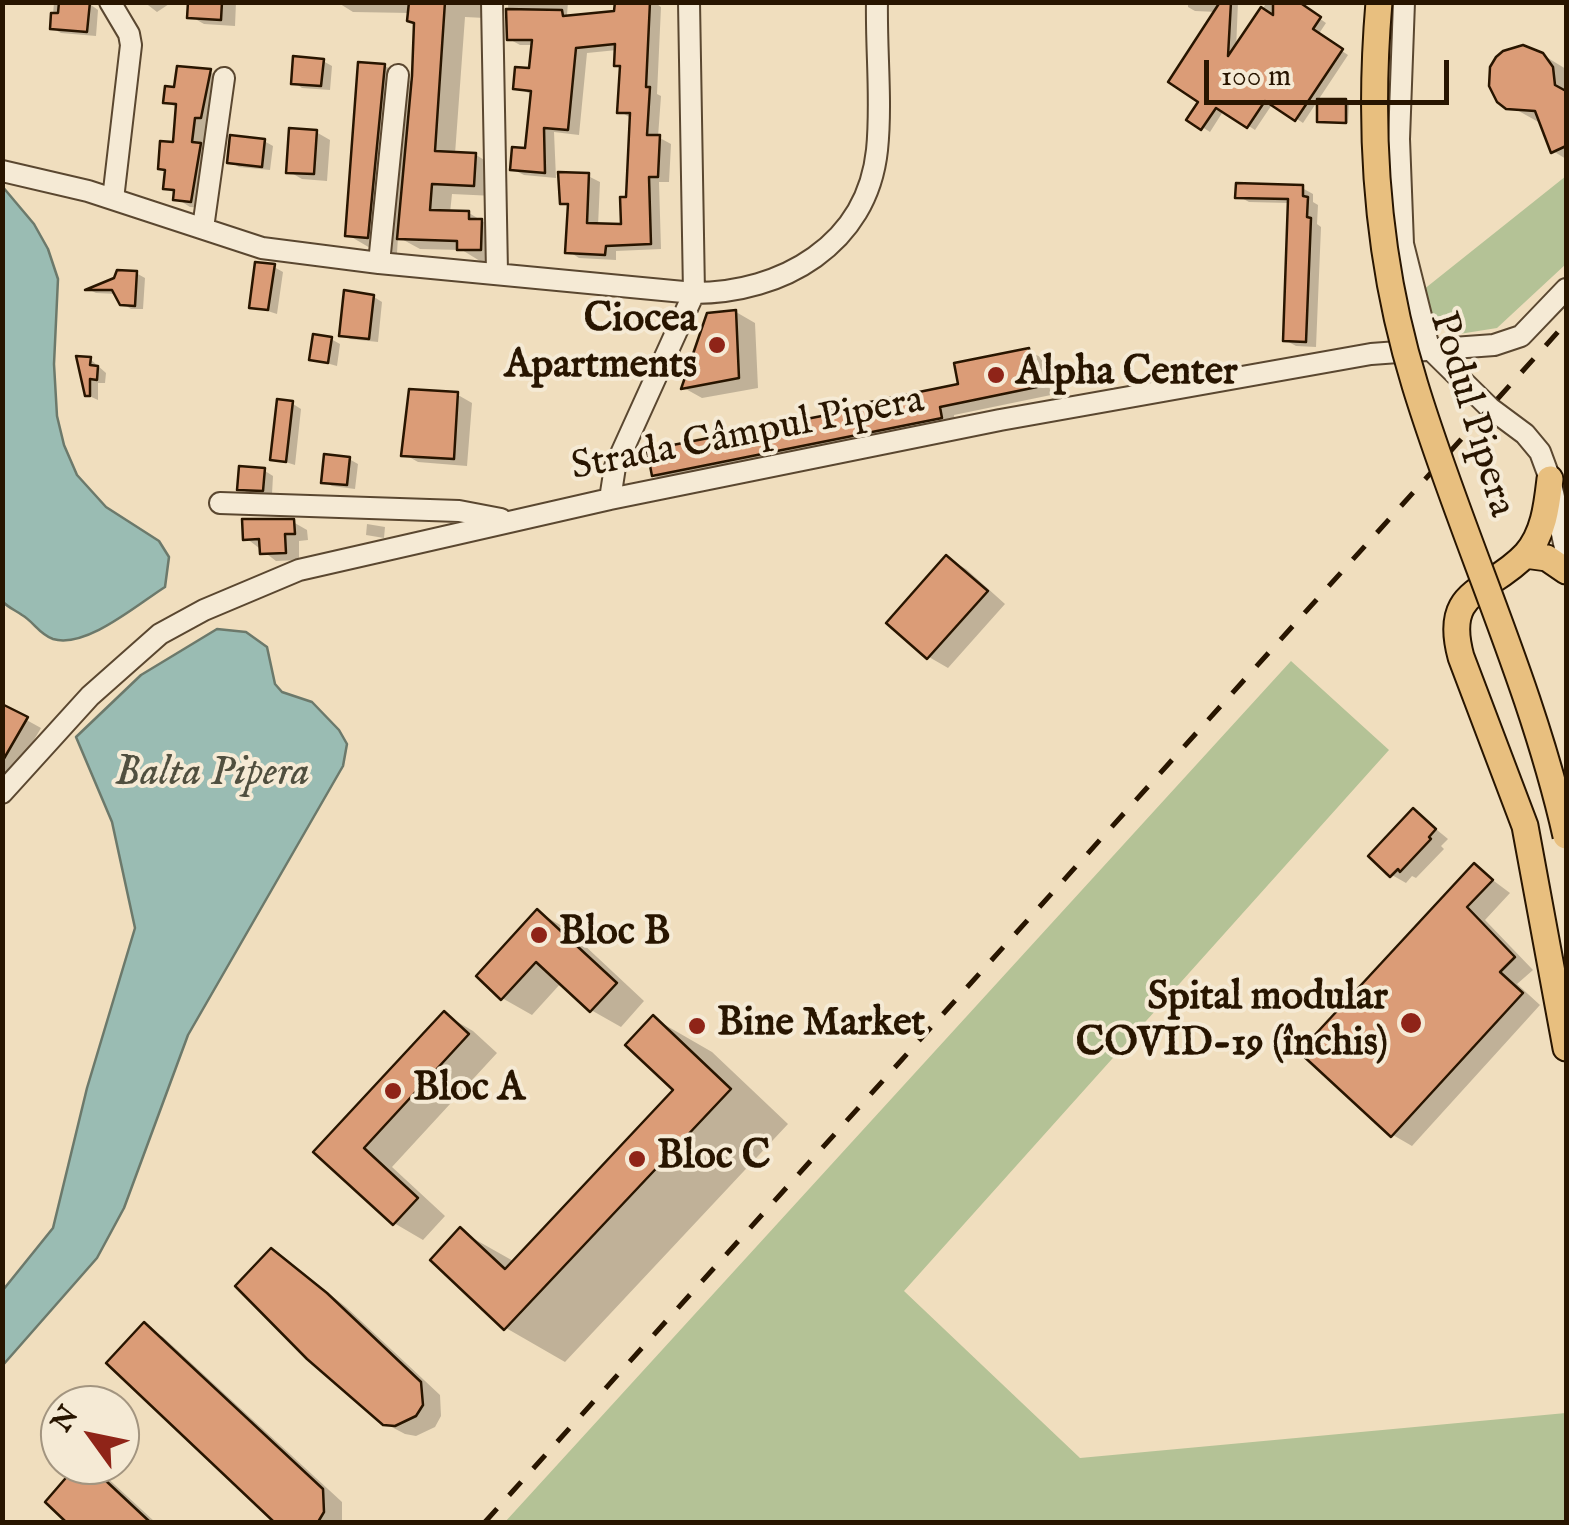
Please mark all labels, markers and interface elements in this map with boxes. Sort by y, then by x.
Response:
scale bar [1209,40,1454,102]
text: 100 m [1221,58,1291,96]
place label: Ciocea Apartments [504,298,697,392]
street label: Podul Pipera [1416,307,1524,523]
marker: Ciocea Apartments [706,334,728,356]
place label: Alpha Center [1016,351,1238,399]
marker: Alpha Center [985,364,1007,386]
street label: Strada Câmpul Pipera [568,378,928,494]
water label: Balta Pipera [114,750,310,800]
place label: Bloc B [559,911,670,959]
marker: Bloc B [528,924,550,946]
place label: Spital modular COVID-19 (închis) [1076,976,1388,1070]
place label: Bine Market [717,1002,925,1050]
marker: Spital modular COVID-19 (închis) [1398,1010,1424,1036]
marker: Bine Market [686,1015,708,1037]
place label: Bloc A [413,1067,525,1115]
marker: Bloc A [382,1080,404,1102]
place label: Bloc C [657,1135,770,1183]
marker: Bloc C [626,1148,648,1170]
north arrow [40,1385,140,1485]
text: N [45,1400,87,1439]

